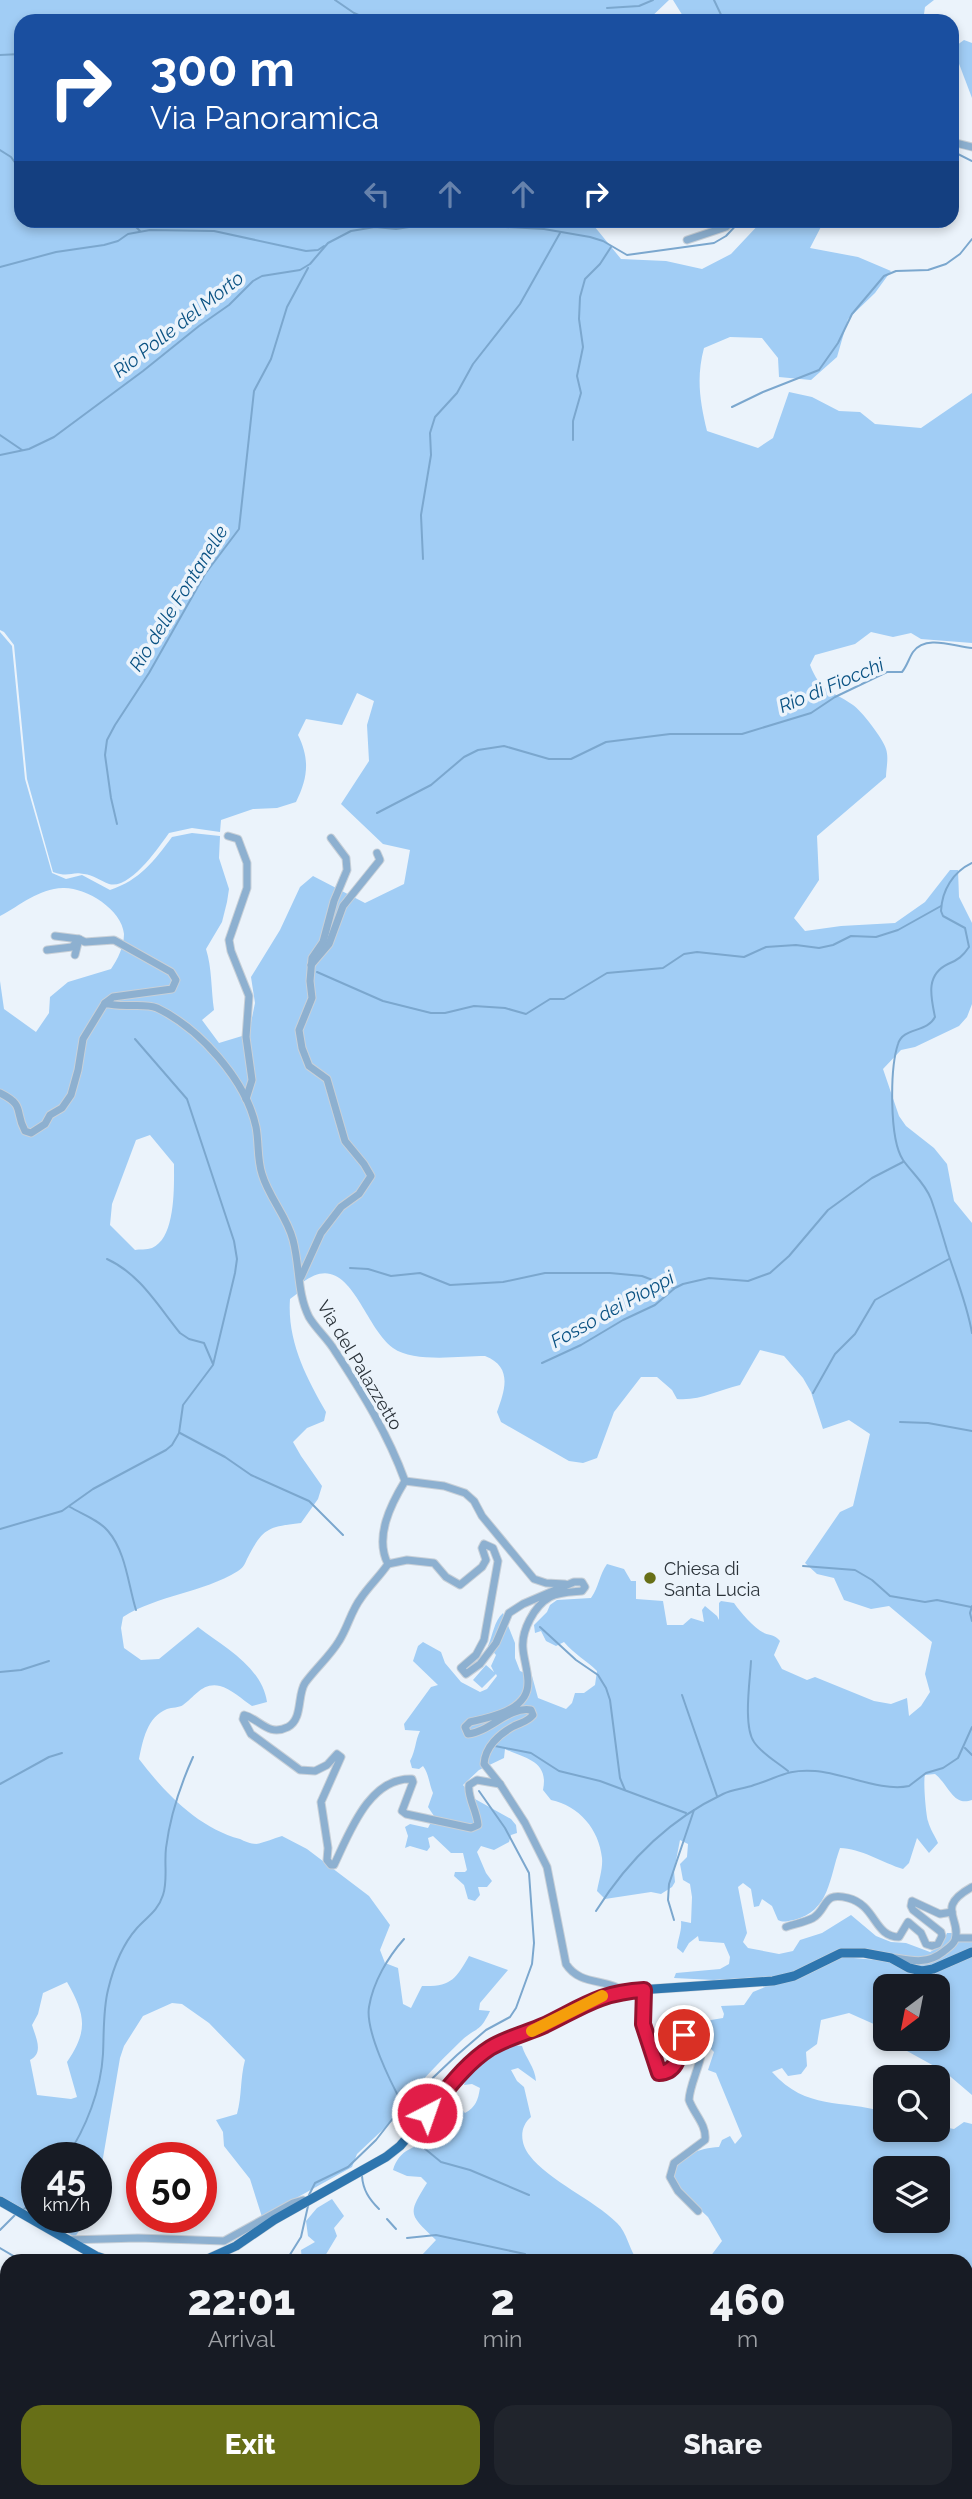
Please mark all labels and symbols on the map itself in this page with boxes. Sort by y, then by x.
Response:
water label: Rio Polle del Morto [108,266,248,382]
water label: Rio delle Fontanelle [124,521,232,675]
water label: Rio di Fiocchi [775,653,888,717]
water label: Fosso dei Pioppi [546,1266,678,1352]
street label: Via del Palazzetto [313,1296,407,1434]
place label: Chiesa di Santa Lucia [664,1558,760,1600]
marker: Chiesa di Santa Lucia [642,1570,658,1586]
north arrow [873,1974,950,2051]
pin [654,2005,714,2065]
position arrow [390,2076,464,2150]
speed limit sign: 50 [126,2142,217,2233]

